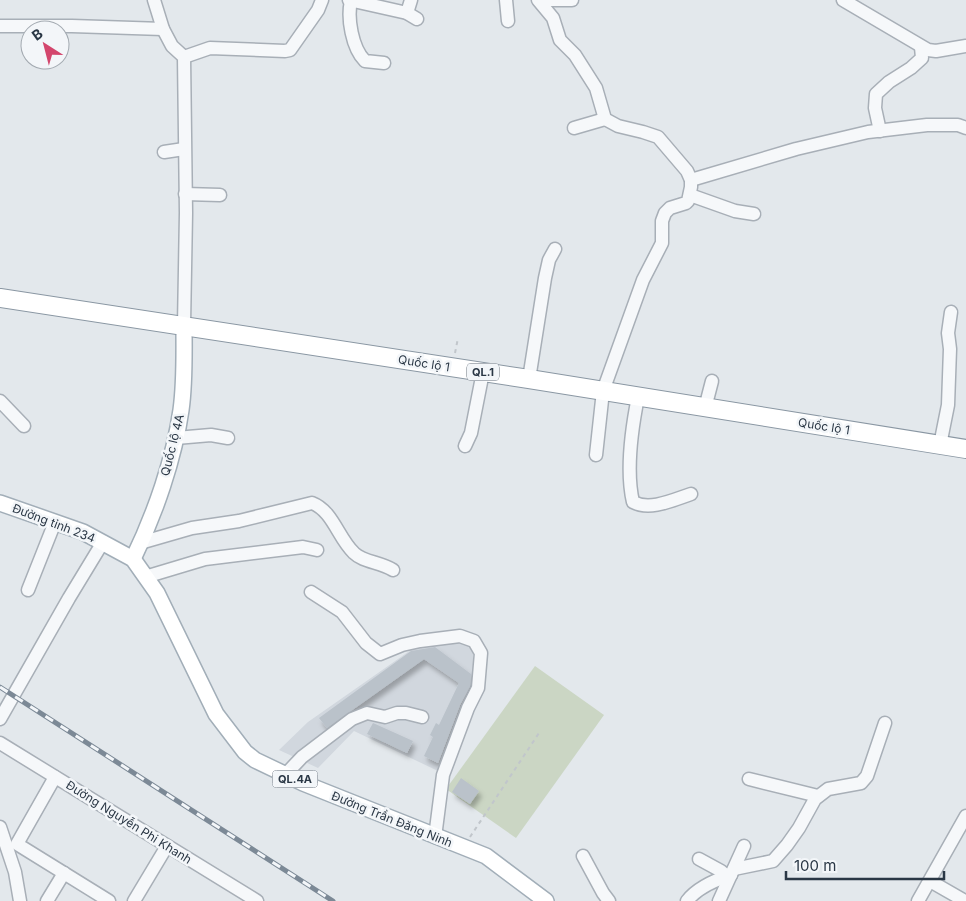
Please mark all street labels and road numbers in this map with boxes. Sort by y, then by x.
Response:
street label: Quốc lộ 1 [397,352,451,374]
road number: QL.1 [467,364,499,381]
street label: Quốc lộ 4A [157,413,187,477]
street label: Quốc lộ 1 [797,415,851,437]
street label: Đường tỉnh 234 [10,500,98,546]
road number: QL.4A [272,771,318,788]
street label: Đường Nguyễn Phi Khanh [63,777,195,867]
street label: Đường Trần Đăng Ninh [329,788,455,850]

